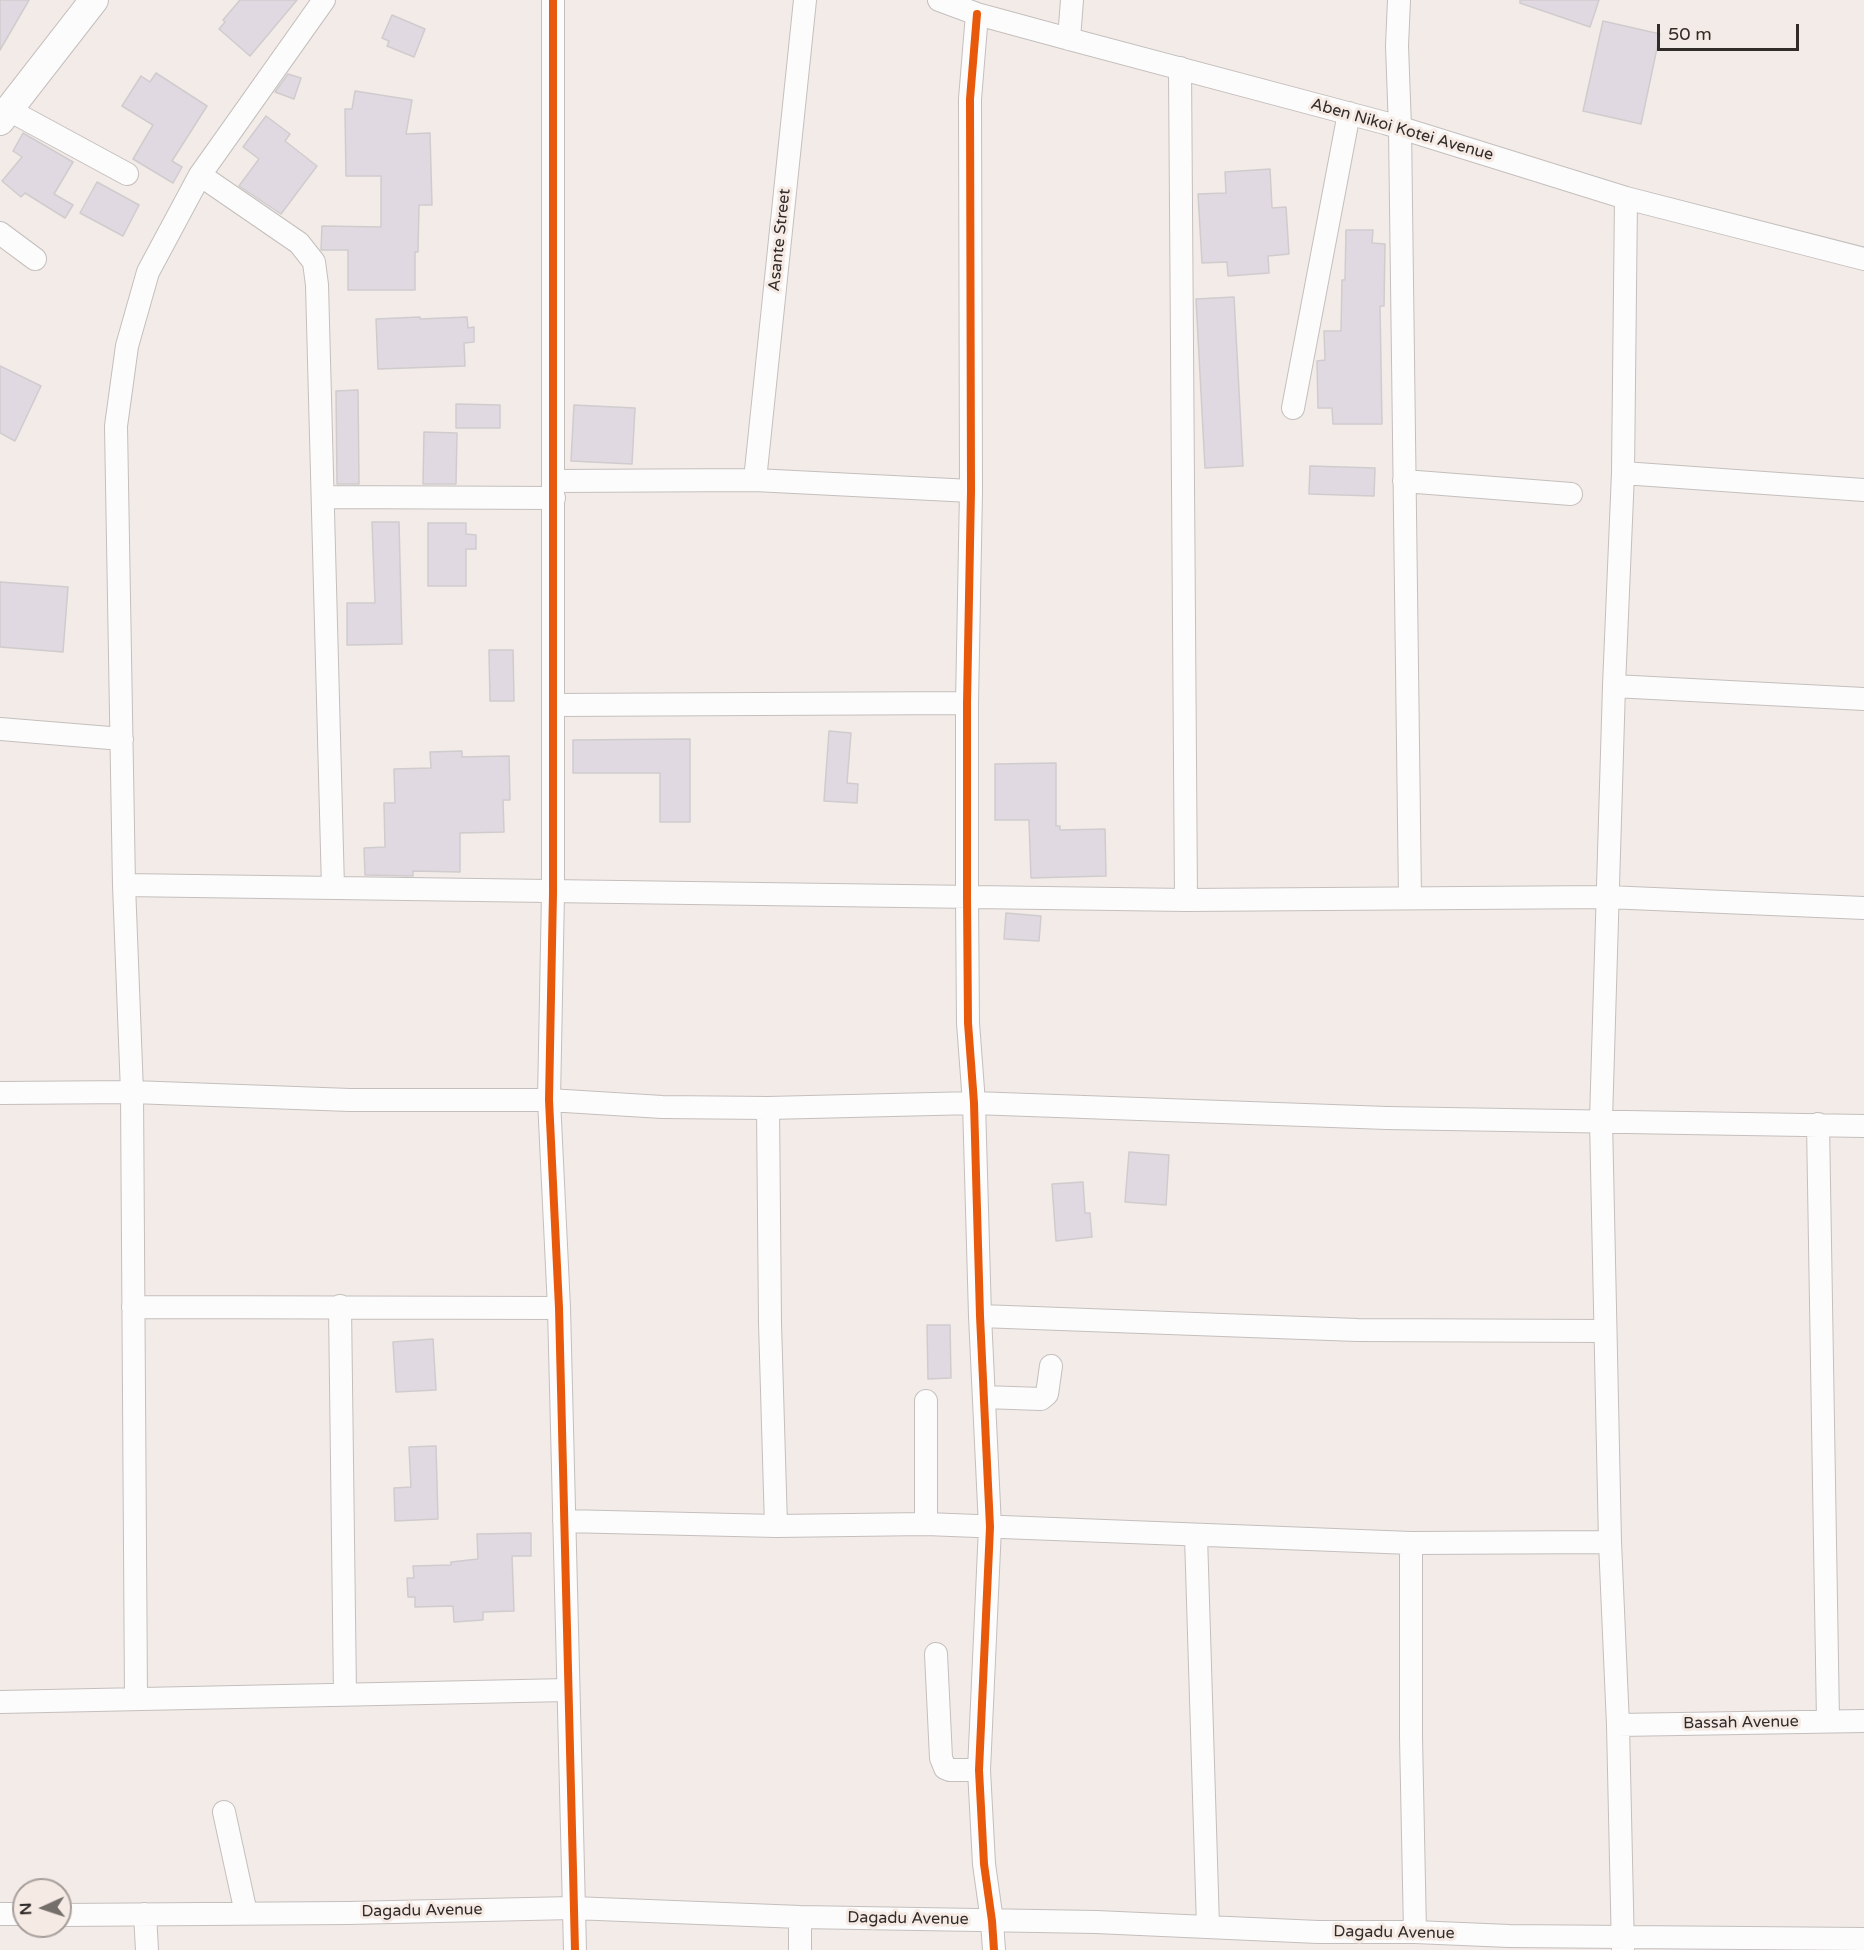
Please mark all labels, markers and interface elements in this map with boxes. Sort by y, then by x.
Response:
scale bar [1660,12,1802,50]
text: 50 m [1668,23,1712,45]
street label: Aben Nikoi Kotei Avenue [1309,95,1495,165]
street label: Asante Street [765,188,795,292]
street label: Bassah Avenue [1683,1712,1799,1734]
north arrow [12,1878,72,1938]
street label: Dagadu Avenue [361,1900,483,1922]
text: N [16,1902,36,1916]
street label: Dagadu Avenue [847,1908,969,1930]
street label: Dagadu Avenue [1333,1922,1455,1944]

